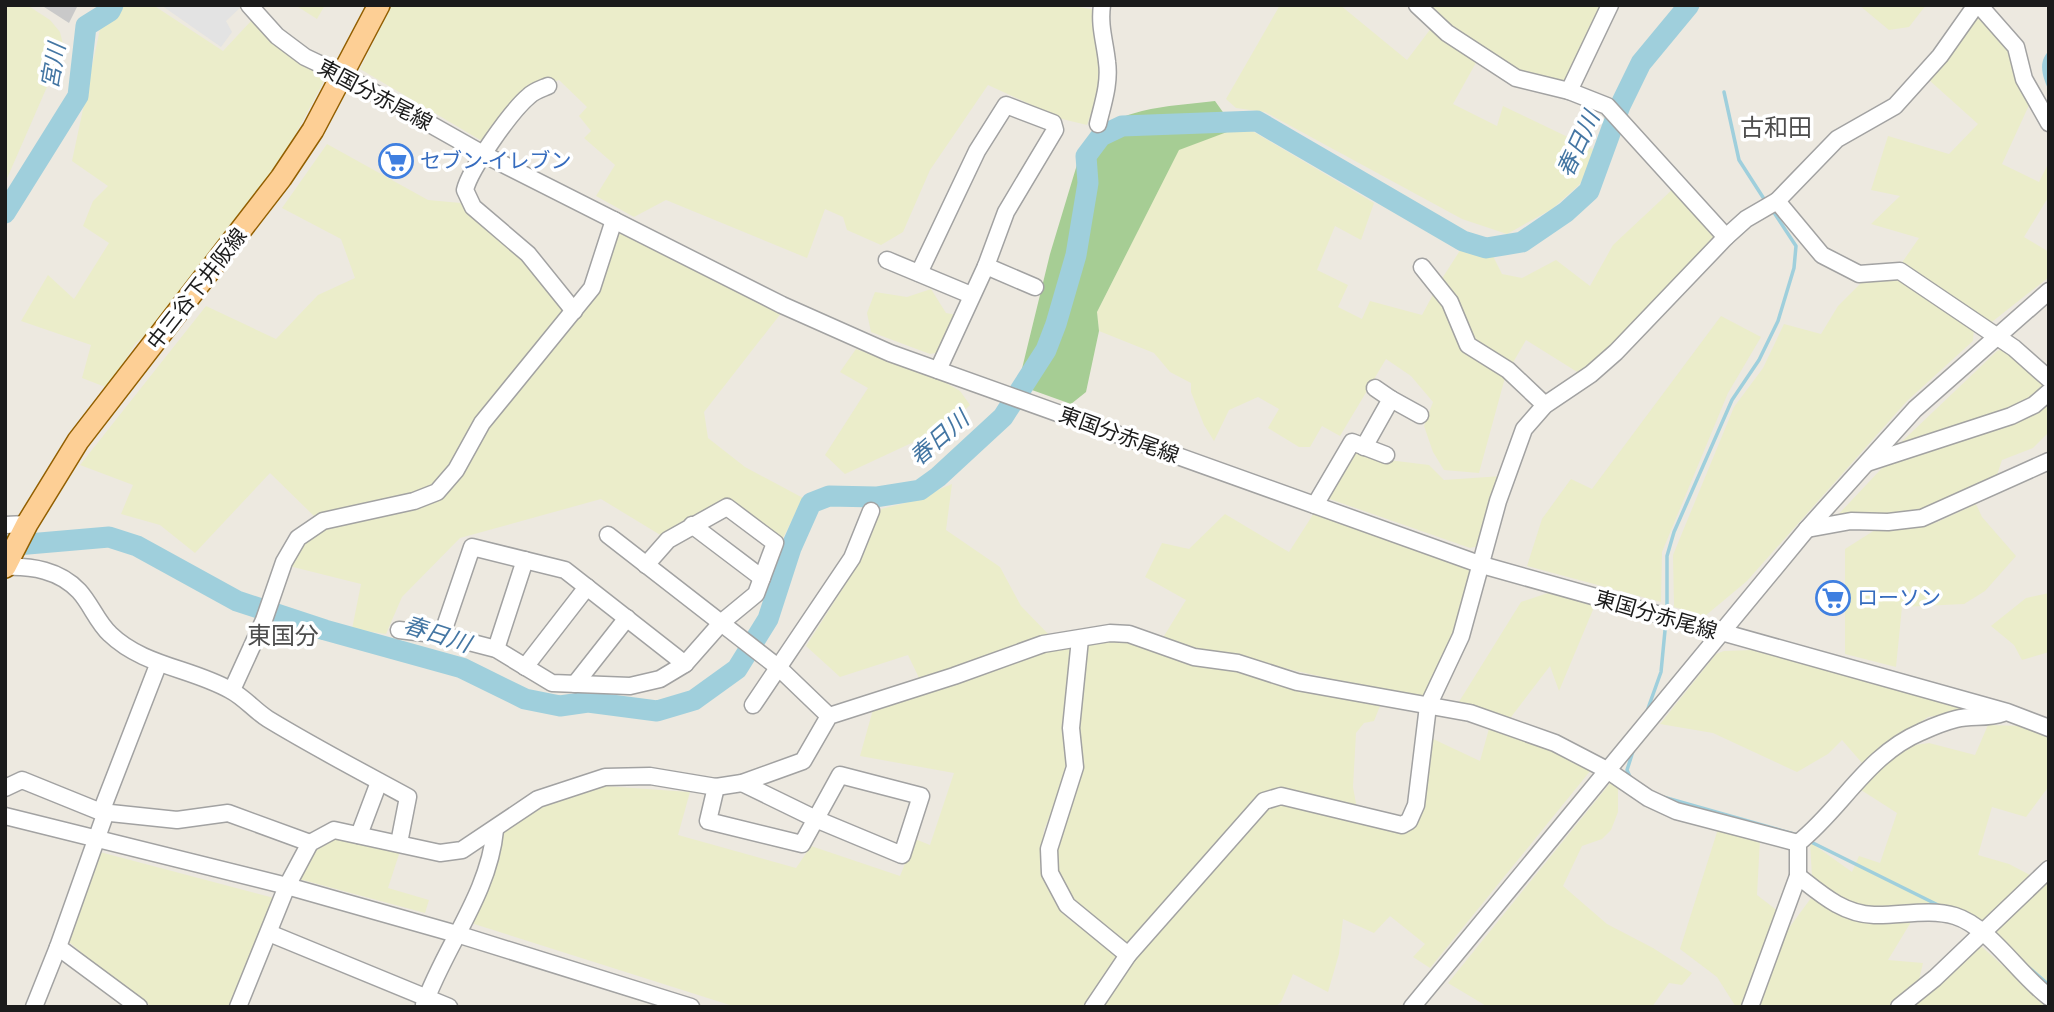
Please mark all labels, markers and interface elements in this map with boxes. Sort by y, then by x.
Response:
water label: 宮川 [32,37,74,92]
street label: 東国分赤尾線 [312,52,438,138]
water label: 春日川 [1548,103,1609,182]
district label: 古和田 [1740,110,1812,145]
supermarket icon: セブン-イレブン [377,142,415,180]
place label: セブン-イレブン [420,146,571,176]
street label: 中三谷下井阪線 [140,222,254,356]
street label: 東国分赤尾線 [1055,399,1183,471]
water label: 春日川 [902,401,978,473]
supermarket icon: ローソン [1814,579,1852,617]
street label: 東国分赤尾線 [1591,583,1721,647]
place label: ローソン [1857,583,1941,613]
water label: 春日川 [399,607,478,662]
district label: 東国分 [247,618,319,653]

